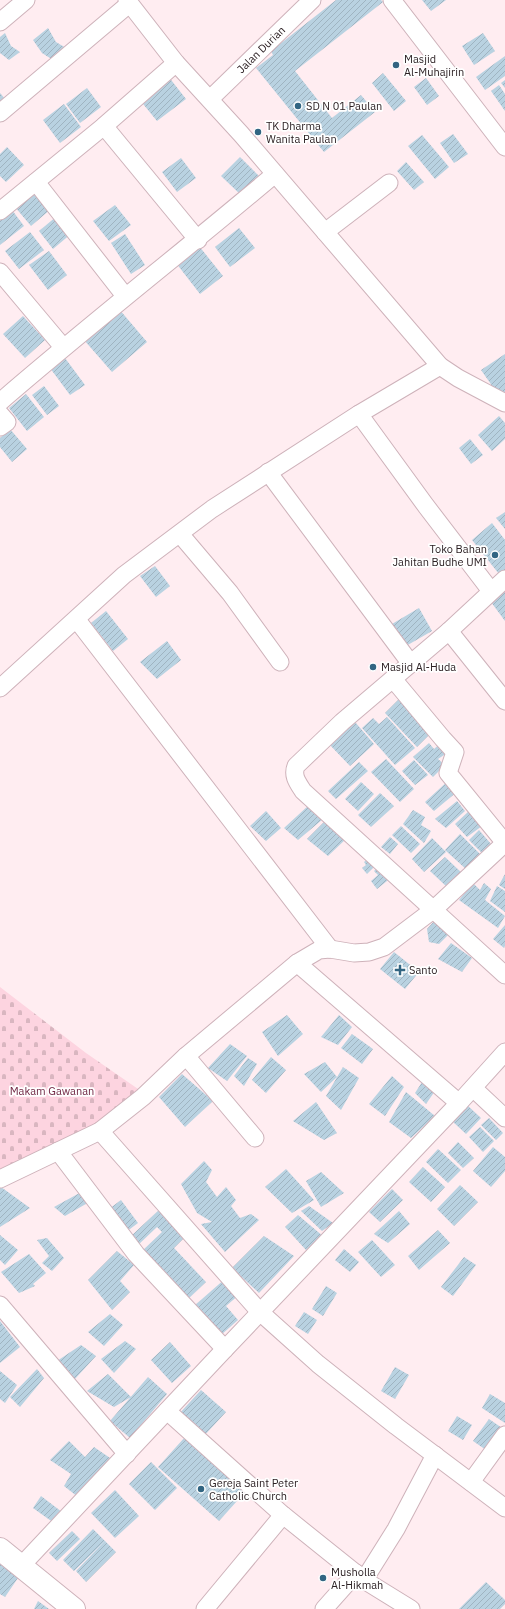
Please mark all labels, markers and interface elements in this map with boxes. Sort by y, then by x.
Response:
street label: Jalan Durian [234,23,288,76]
place label: Masjid Al-Muhajirin [404,52,464,79]
marker: Masjid Al-Muhajirin [391,60,401,70]
place label: SD N 01 Paulan [306,99,382,113]
marker: SD N 01 Paulan [293,101,303,111]
place label: TK Dharma Wanita Paulan [266,119,337,146]
marker: TK Dharma Wanita Paulan [253,127,263,137]
place label: Toko Bahan Jahitan Budhe UMI [392,542,487,569]
marker: Toko Bahan Jahitan Budhe UMI [490,550,500,560]
place label: Masjid Al-Huda [381,660,456,674]
marker: Masjid Al-Huda [368,662,378,672]
place label: Santo [409,963,438,977]
marker: Santo [394,964,406,976]
park label: Makam Gawanan [10,1084,94,1098]
place label: Gereja Saint Peter Catholic Church [209,1476,298,1503]
marker: Gereja Saint Peter Catholic Church [196,1484,206,1494]
place label: Musholla Al-Hikmah [331,1565,383,1592]
marker: Musholla Al-Hikmah [318,1573,328,1583]

